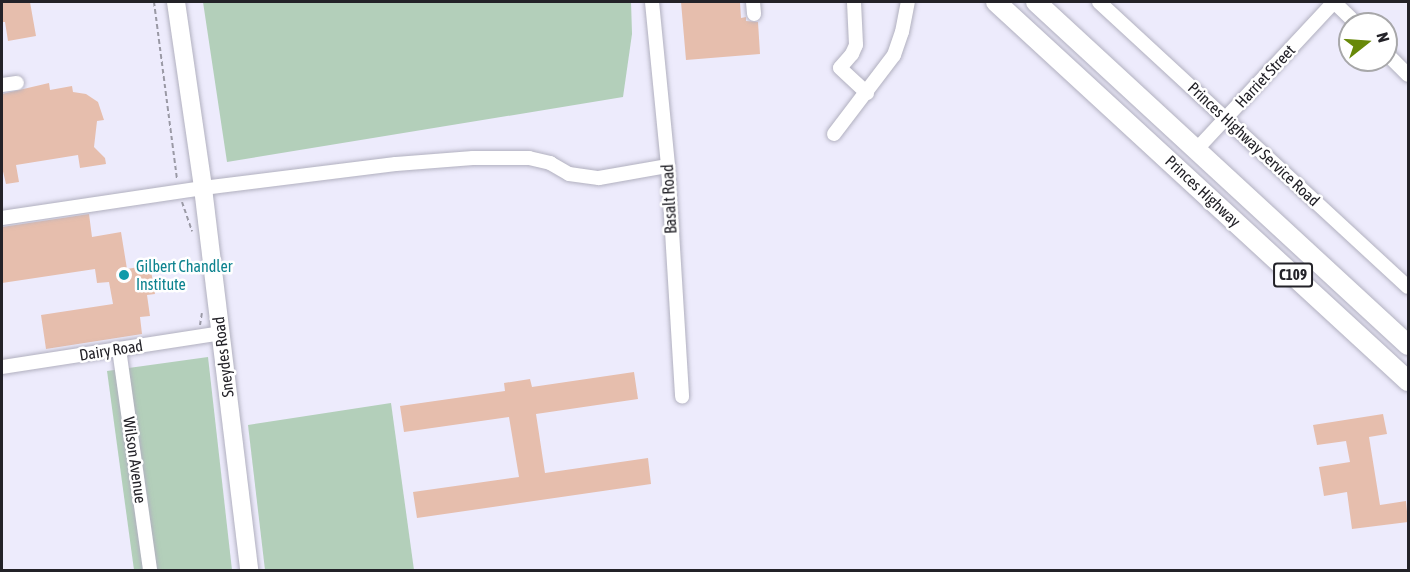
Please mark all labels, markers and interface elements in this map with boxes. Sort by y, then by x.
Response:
north arrow [1338,12,1398,72]
text: N [1373,30,1393,44]
street label: Harriet Street [1231,41,1299,111]
street label: Princes Highway Service Road [1184,78,1324,210]
street label: Princes Highway [1161,151,1245,231]
street label: Basalt Road [658,164,680,234]
place label: Gilbert Chandler Institute [136,256,232,294]
road number: C109 [1272,263,1314,287]
marker: Gilbert Chandler Institute [117,268,131,282]
street label: Sneydes Road [209,316,237,398]
street label: Dairy Road [78,336,144,364]
street label: Wilson Avenue [119,416,151,504]

